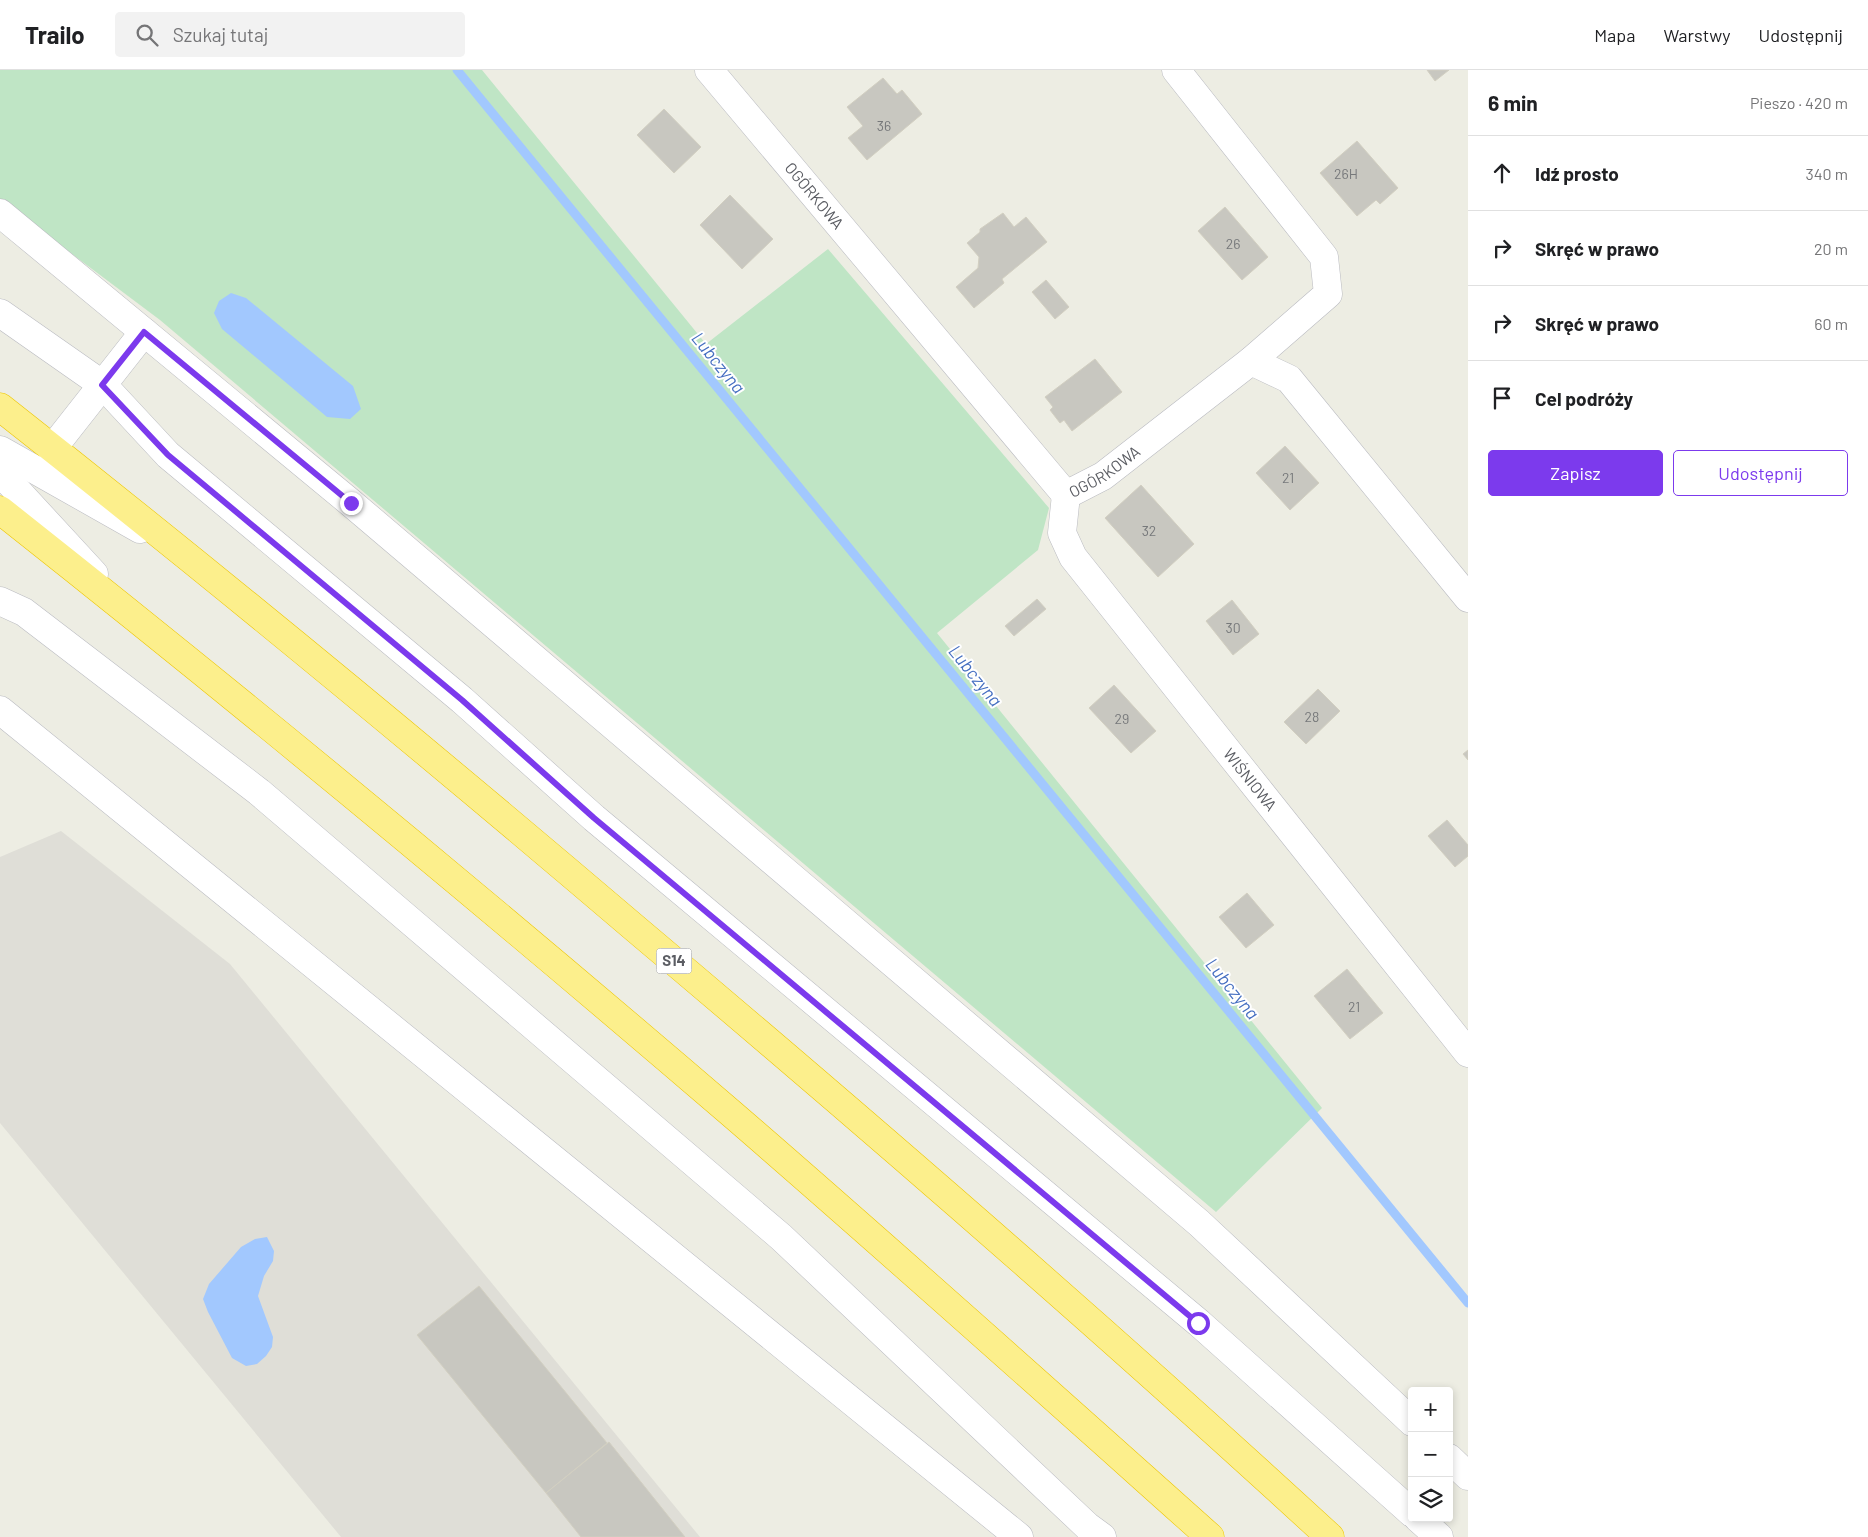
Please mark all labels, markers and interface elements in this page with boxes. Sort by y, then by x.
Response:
search box [115,12,465,57]
text: Trailo [25,20,85,49]
icon: search [133,21,161,49]
text: Szukaj tutaj [173,23,268,46]
text: Mapa [1594,24,1635,46]
text: Warstwy [1663,24,1731,46]
text: Udostępnij [1759,24,1843,46]
text: 6 min [1488,90,1538,115]
text: Pieszo · 420 m [1750,93,1848,112]
house number: 36 [877,117,891,134]
street label: OGÓRKOWA [781,158,848,233]
icon: ahead [1488,159,1516,187]
text: Idź prosto [1535,162,1619,185]
text: 340 m [1805,164,1848,183]
house number: 26H [1334,165,1358,182]
icon: right [1488,234,1516,262]
house number: 26 [1226,235,1240,252]
text: Skręć w prawo [1535,237,1659,260]
text: 20 m [1814,239,1848,258]
icon: right [1488,309,1516,337]
text: Skręć w prawo [1535,312,1659,335]
text: 60 m [1814,314,1848,333]
water label: Lubczyna [687,327,750,397]
icon: arrive [1488,384,1516,412]
text: Cel podróży [1535,387,1633,410]
street label: OGÓRKOWA [1065,441,1144,501]
button: Zapisz [1488,450,1663,496]
button: Udostępnij [1673,450,1848,496]
house number: 21 [1282,469,1294,486]
route end [340,492,363,515]
house number: 32 [1142,522,1156,539]
house number: 30 [1225,619,1241,636]
water label: Lubczyna [944,640,1007,710]
house number: 28 [1305,708,1319,725]
house number: 29 [1115,710,1129,727]
street label: WIŚNIOWA [1220,744,1281,815]
road number: S14 [656,948,692,974]
water label: Lubczyna [1201,953,1264,1023]
house number: 21 [1348,998,1360,1015]
route start [1187,1312,1210,1335]
map controls [1408,1387,1453,1522]
button: + [1408,1387,1453,1432]
button: − [1408,1432,1453,1477]
button: layers [1408,1477,1453,1522]

